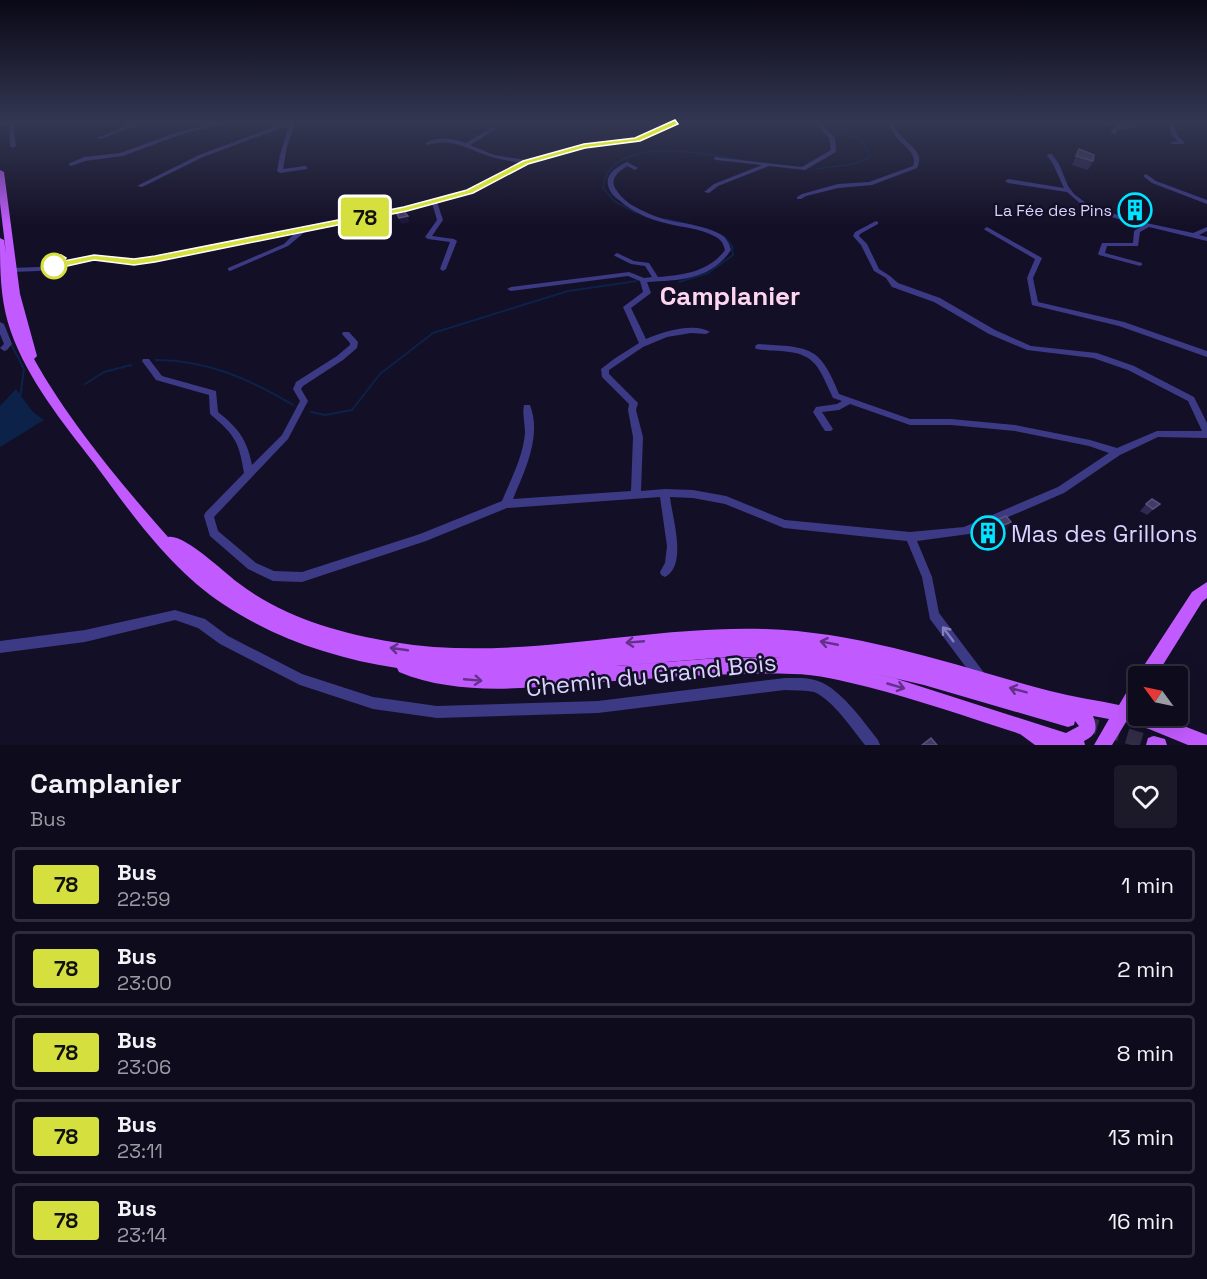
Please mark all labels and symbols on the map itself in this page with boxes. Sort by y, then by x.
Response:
building icon: La Fée des Pins [1117,192,1153,228]
line badge: 78 [338,198,392,236]
place label: La Fée des Pins [994,200,1112,221]
unlabelled marker [41,253,67,279]
district label: Camplanier [660,279,800,313]
building icon: Mas des Grillons [970,515,1006,551]
place label: Mas des Grillons [1011,518,1197,549]
one-way arrow [942,626,955,642]
one-way arrow [625,637,645,648]
one-way arrow [820,637,839,648]
one-way arrow [389,644,409,655]
street label: Chemin du Grand Bois [524,646,778,704]
north arrow [1128,666,1188,726]
one-way arrow [462,675,482,686]
one-way arrow [886,681,905,693]
one-way arrow [1009,684,1028,695]

